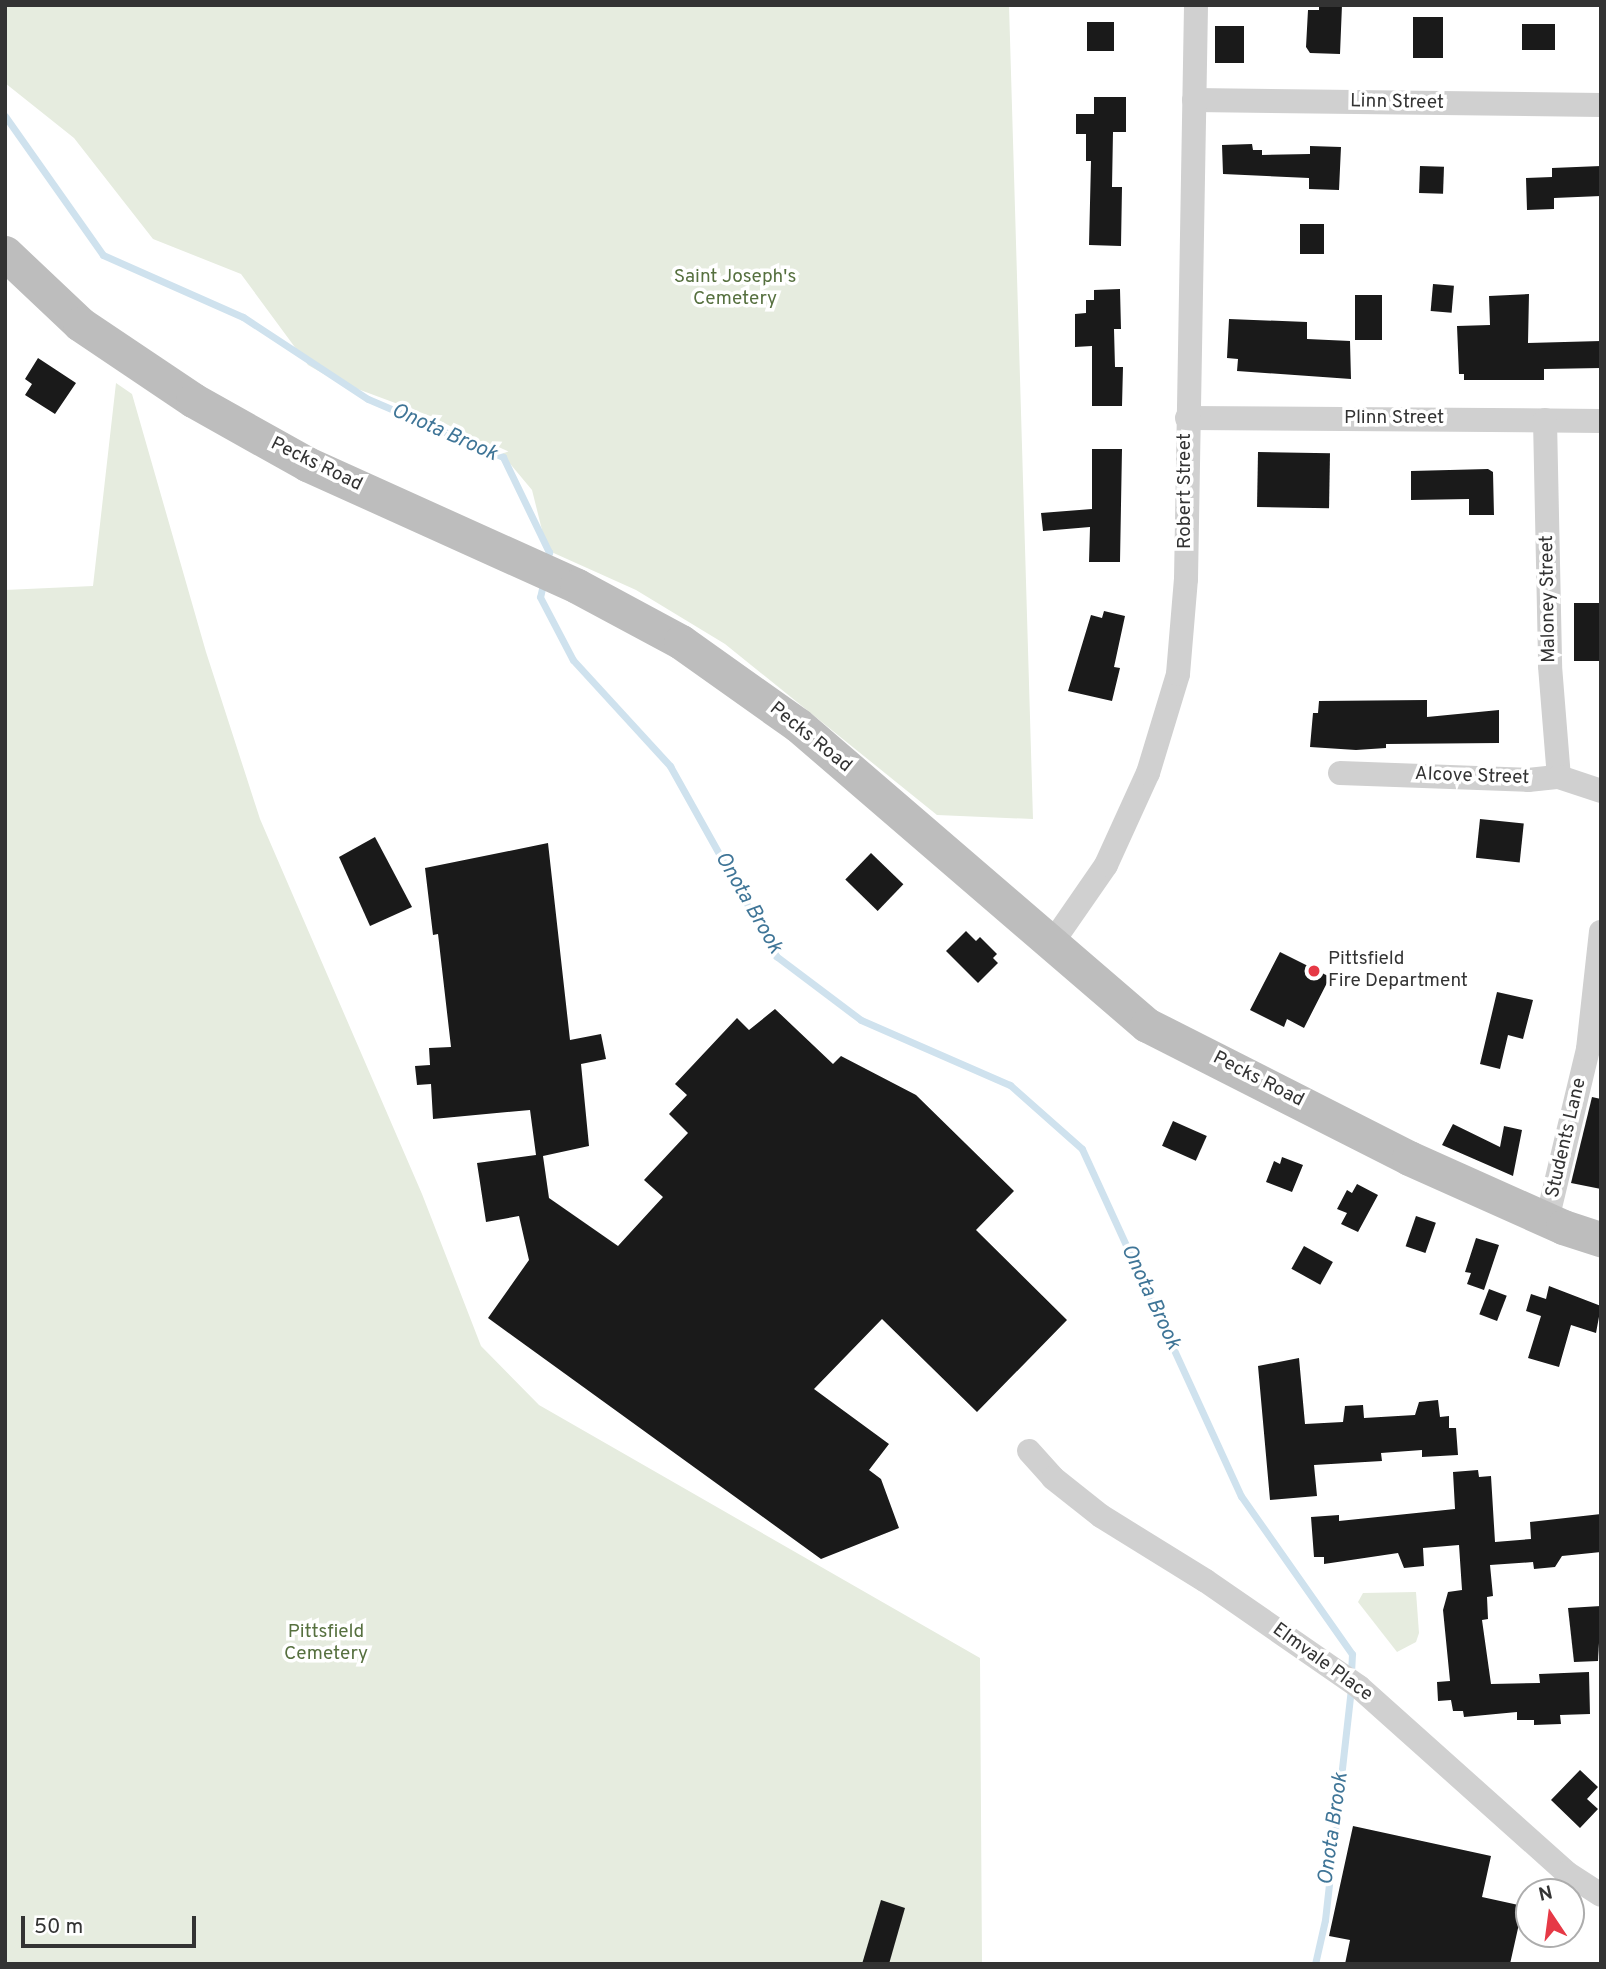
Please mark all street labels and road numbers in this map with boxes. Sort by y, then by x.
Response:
street label: Linn Street [1350,91,1444,115]
street label: Plinn Street [1344,408,1444,430]
street label: Pecks Road [266,433,366,497]
street label: Robert Street [1175,433,1197,549]
street label: Maloney Street [1536,535,1562,663]
street label: Pecks Road [764,698,856,778]
street label: Alcove Street [1414,764,1530,790]
street label: Pecks Road [1209,1047,1307,1113]
street label: Students Lane [1542,1076,1592,1200]
street label: Elmvale Place [1267,1619,1377,1707]

